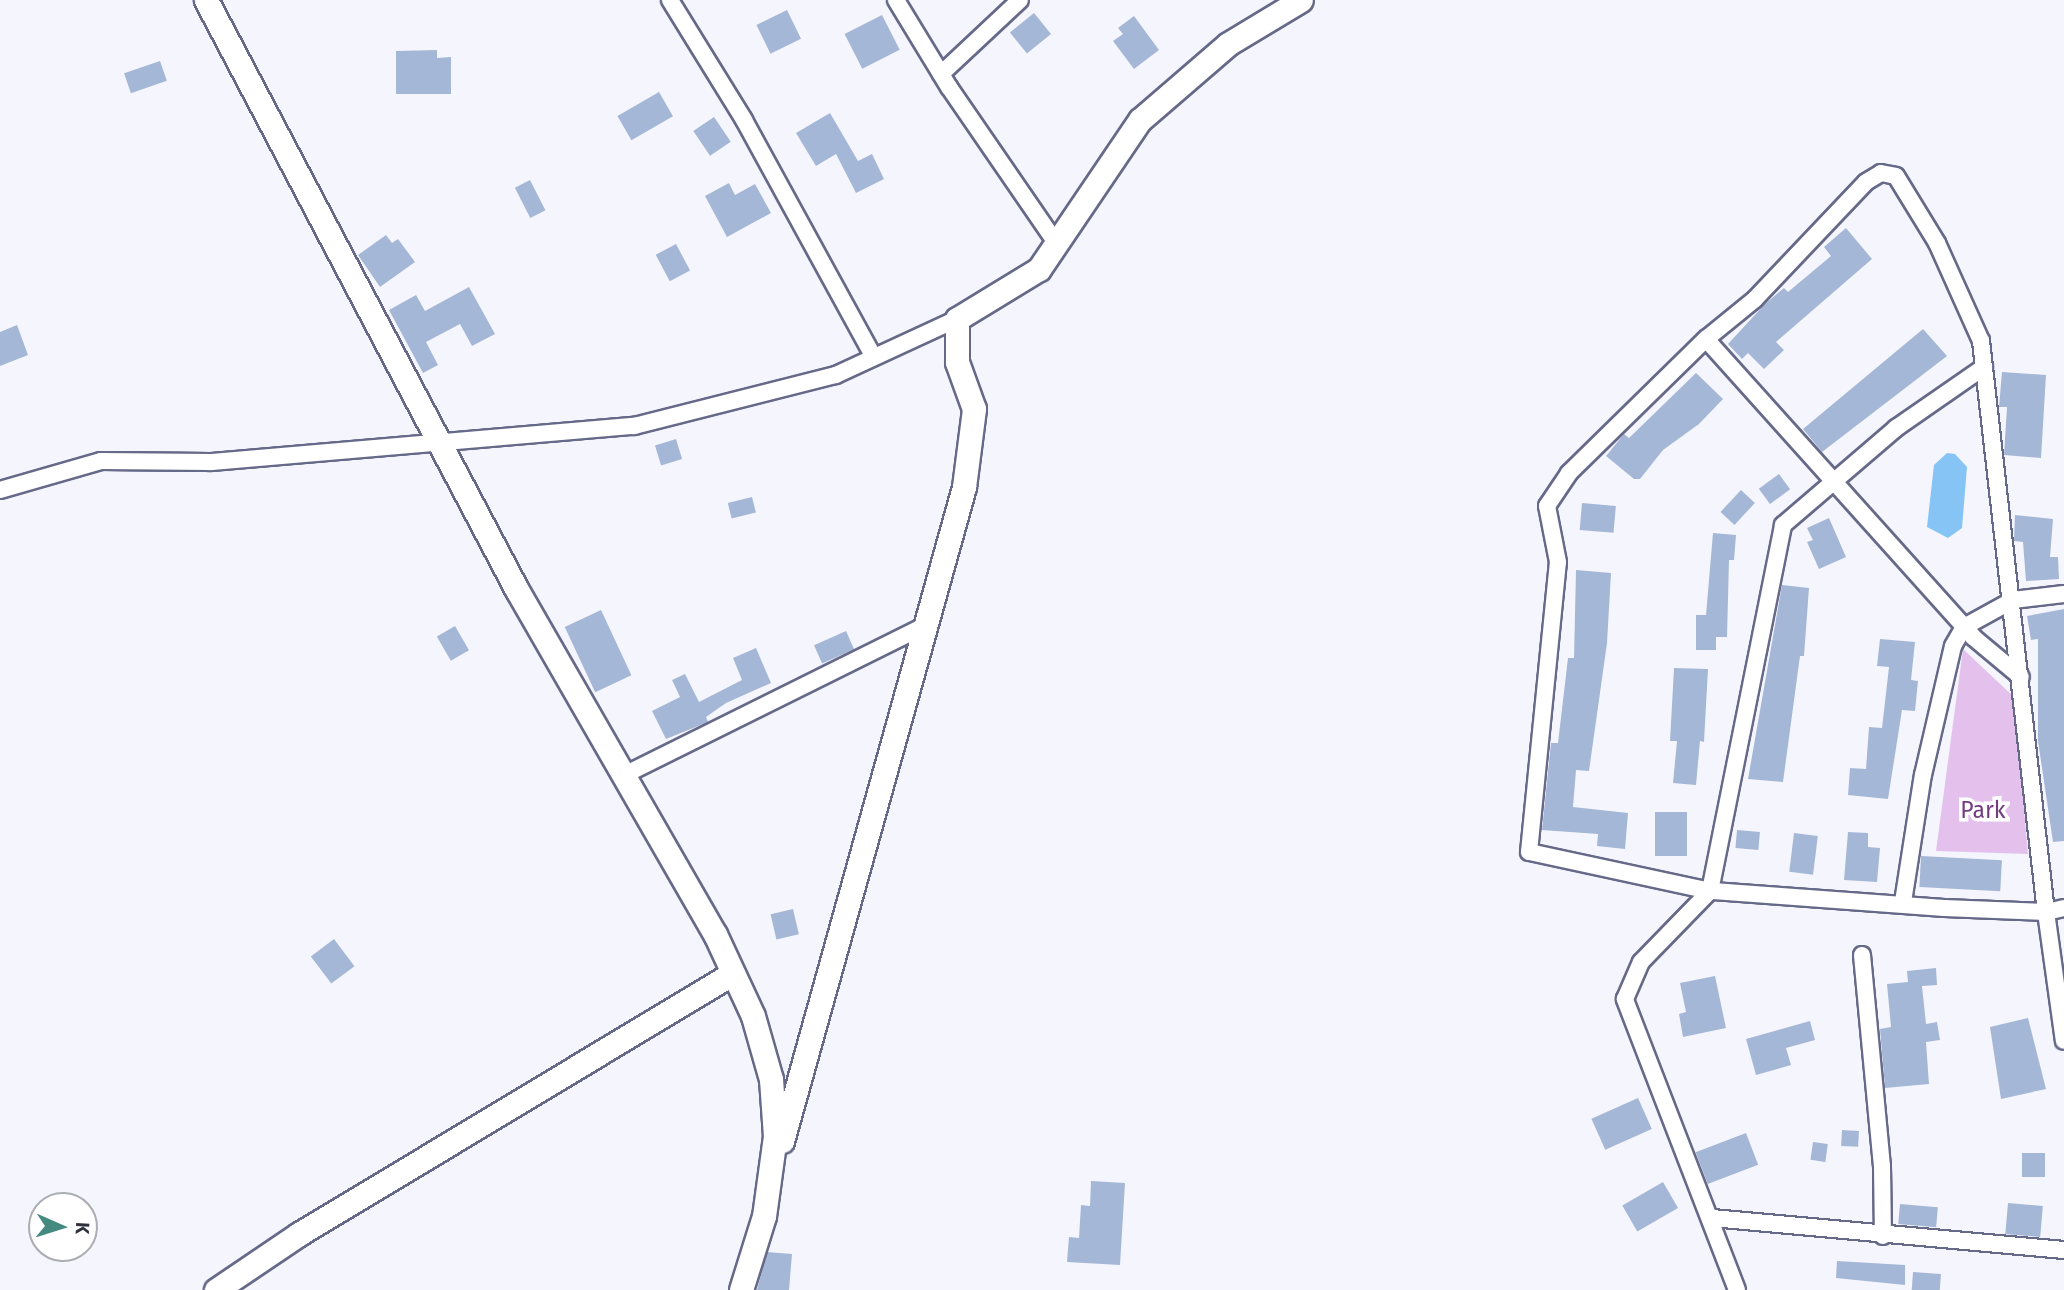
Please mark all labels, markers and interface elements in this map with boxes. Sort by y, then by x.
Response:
park label: Park [1960,796,2006,824]
north arrow [28,1192,98,1262]
text: K [71,1221,94,1235]

